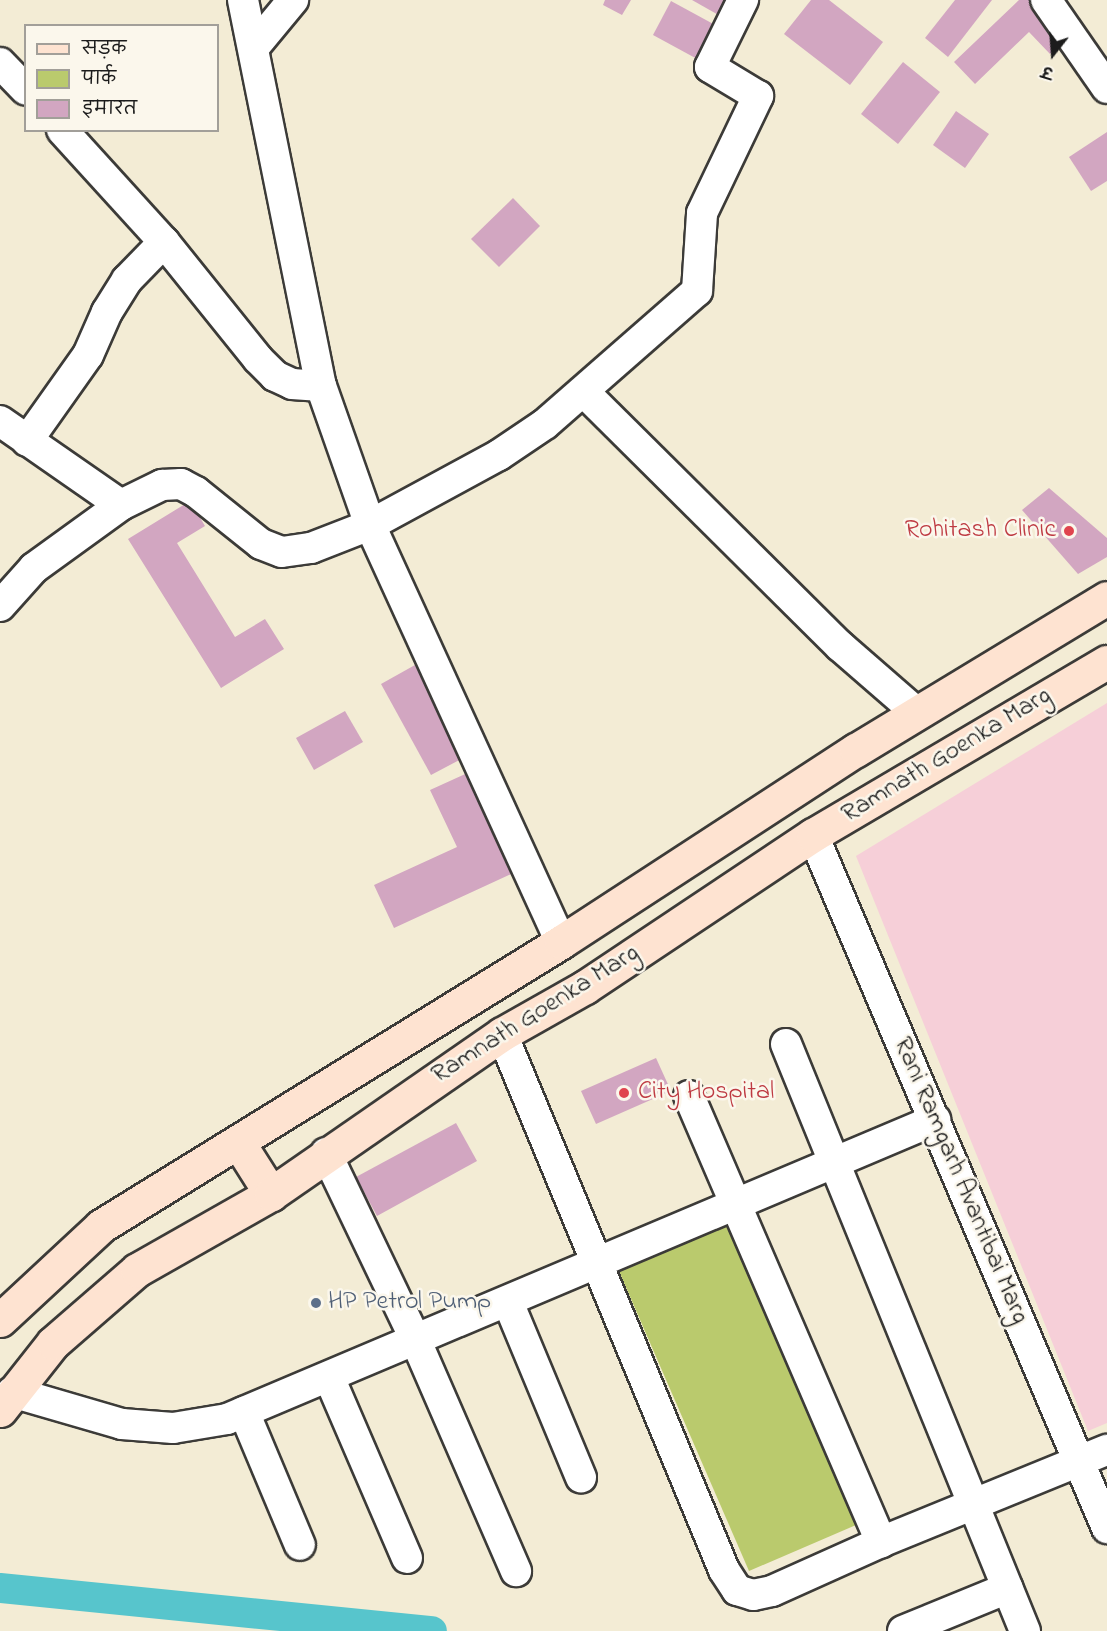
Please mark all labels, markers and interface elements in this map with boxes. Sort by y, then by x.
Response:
legend [24,24,219,132]
north arrow [1023,24,1083,84]
text: सड़क [82,37,126,63]
text: उ [1039,58,1056,84]
text: पार्क [82,67,116,93]
text: इमारत [82,97,137,123]
place label: Rohitash Clinic [905,515,1056,547]
marker: Rohitash Clinic [1060,522,1078,540]
street label: Ramnath Goenka Marg [837,681,1057,831]
street label: Ramnath Goenka Marg [426,938,646,1092]
street label: Rani Ramgarh Avantibai Marg [885,1033,1035,1329]
place label: City Hospital [638,1077,774,1109]
marker: City Hospital [615,1084,633,1102]
place label: HP Petrol Pump [328,1287,491,1319]
marker: HP Petrol Pump [309,1296,323,1310]

